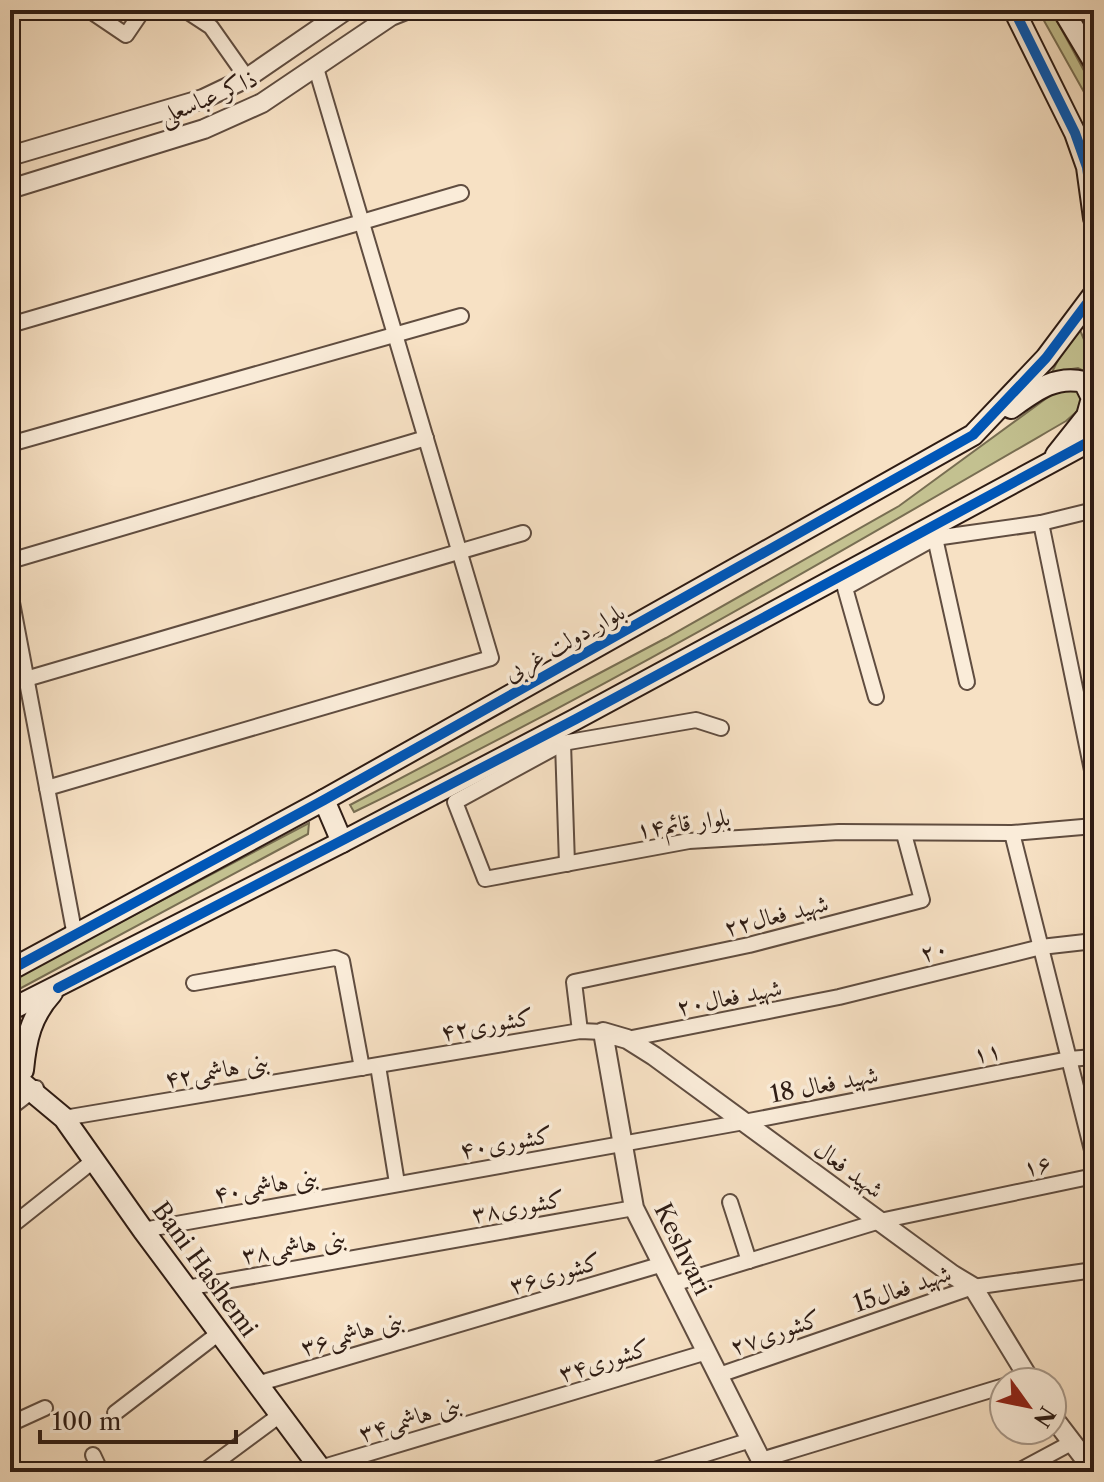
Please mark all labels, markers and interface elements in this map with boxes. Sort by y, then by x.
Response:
street label: ذاکر عباسعلی [155,63,263,133]
street label: بلوار دولت غربی [498,597,631,690]
street label: بلوار قائم۱۴ [634,802,733,851]
street label: شهید فعال۲۲ [721,888,832,943]
street label: ۲۰ [917,933,951,967]
street label: شهید فعال۲۰ [674,973,784,1022]
street label: کشوری۴۲ [438,1002,536,1047]
street label: ۱۱ [970,1035,1004,1069]
street label: بنی هاشمی۴۲ [162,1047,272,1096]
street label: 18 شهید فعال [768,1059,881,1110]
street label: کشوری۴۰ [457,1120,555,1165]
street label: شهید فعال [808,1134,889,1205]
street label: ۱۶ [1020,1148,1054,1182]
street label: بنی هاشمی۴۰ [211,1162,321,1211]
street label: کشوری۳۸ [469,1184,567,1229]
street label: Bani Hashemi [146,1196,264,1342]
street label: Keshvari [648,1198,718,1300]
street label: بنی هاشمی۳۸ [239,1223,349,1272]
street label: کشوری۳۶ [506,1246,604,1301]
street label: 15شهید فعال [849,1258,955,1319]
street label: کشوری۲۷ [726,1303,824,1362]
street label: بنی هاشمی۳۶ [297,1304,408,1364]
street label: کشوری۳۴ [555,1332,653,1389]
north arrow [988,1366,1068,1446]
street label: بنی هاشمی۳۴ [355,1389,466,1450]
scale bar [40,1394,236,1444]
text: N [1028,1401,1061,1432]
text: 100 m [52,1407,121,1436]

